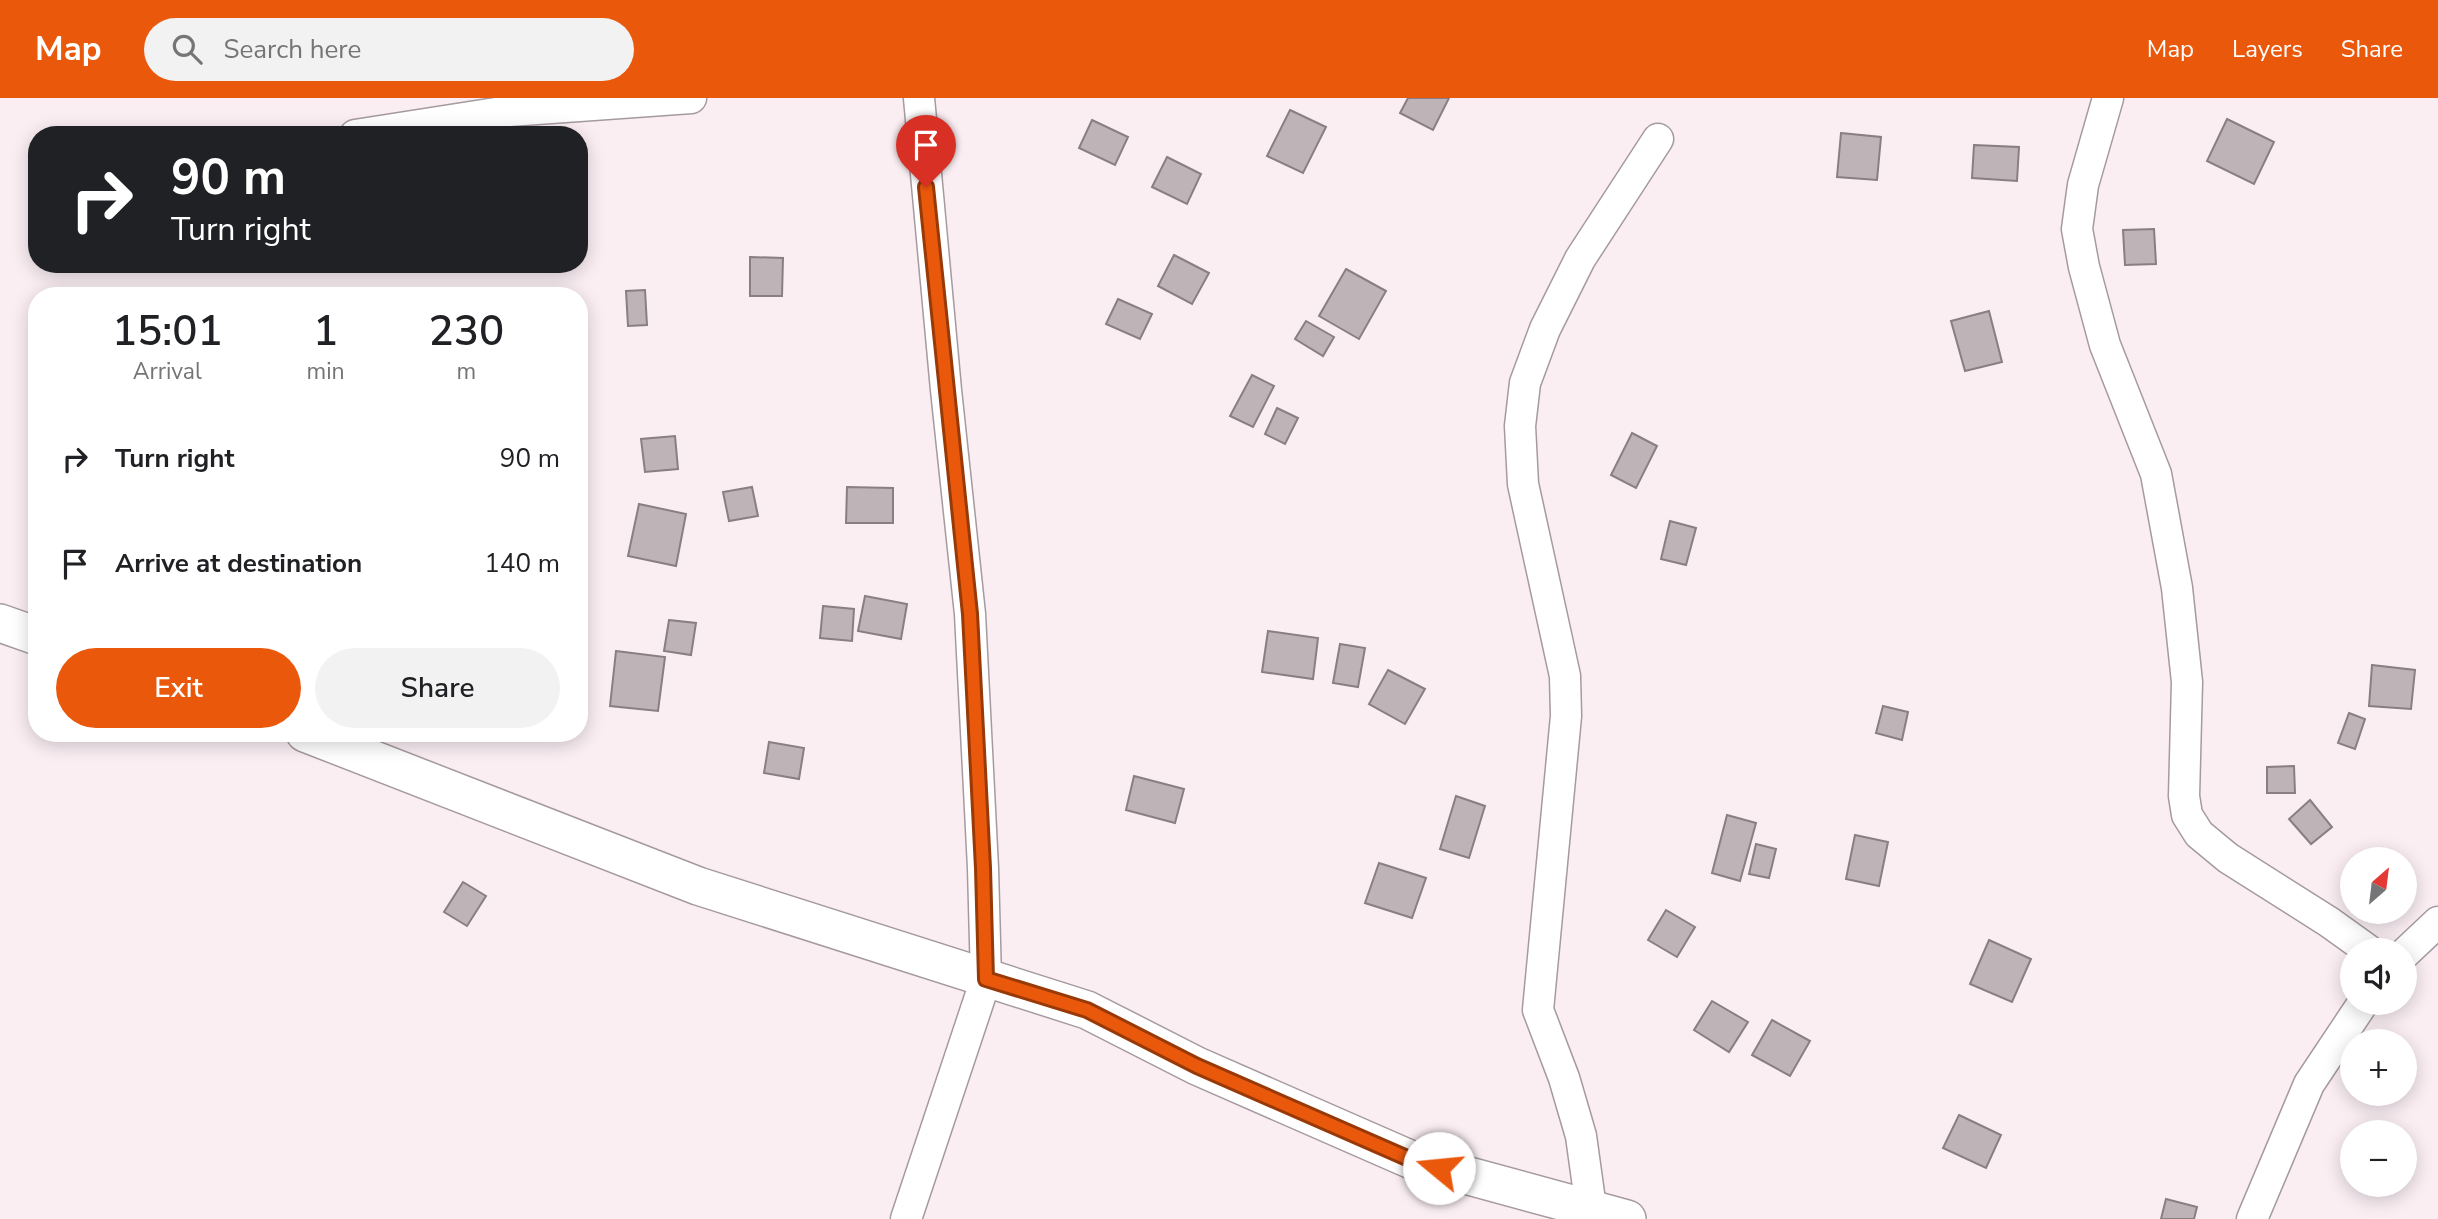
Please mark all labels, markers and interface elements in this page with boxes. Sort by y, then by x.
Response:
search box [144,18,634,81]
text: Map [35,27,102,72]
icon: search [168,30,206,68]
text: Search here [224,32,361,67]
text: Map [2147,33,2194,65]
text: Layers [2232,33,2303,65]
text: Share [2341,33,2403,65]
pin [896,115,956,187]
icon: arrive [907,126,945,164]
text: 90 m [171,144,286,211]
icon: right [56,154,147,245]
text: Turn right [171,208,311,251]
text: 15:01 [112,303,223,360]
text: 1 [313,303,338,360]
text: 230 [428,303,504,360]
text: Arrival [133,356,202,387]
text: min [307,356,345,387]
text: m [456,356,476,387]
icon: right [56,440,94,478]
text: Turn right [115,441,234,476]
text: 90 m [500,441,560,476]
icon: arrive [56,545,94,583]
text: Arrive at destination [115,546,362,581]
text: 140 m [484,546,560,581]
button: Exit [56,648,301,728]
button: Share [315,648,560,728]
north arrow [2340,847,2417,924]
map controls [2340,847,2417,1197]
button: sound [2340,938,2417,1015]
button: + [2340,1029,2417,1106]
button: − [2340,1120,2417,1197]
position arrow [1402,1131,1476,1205]

